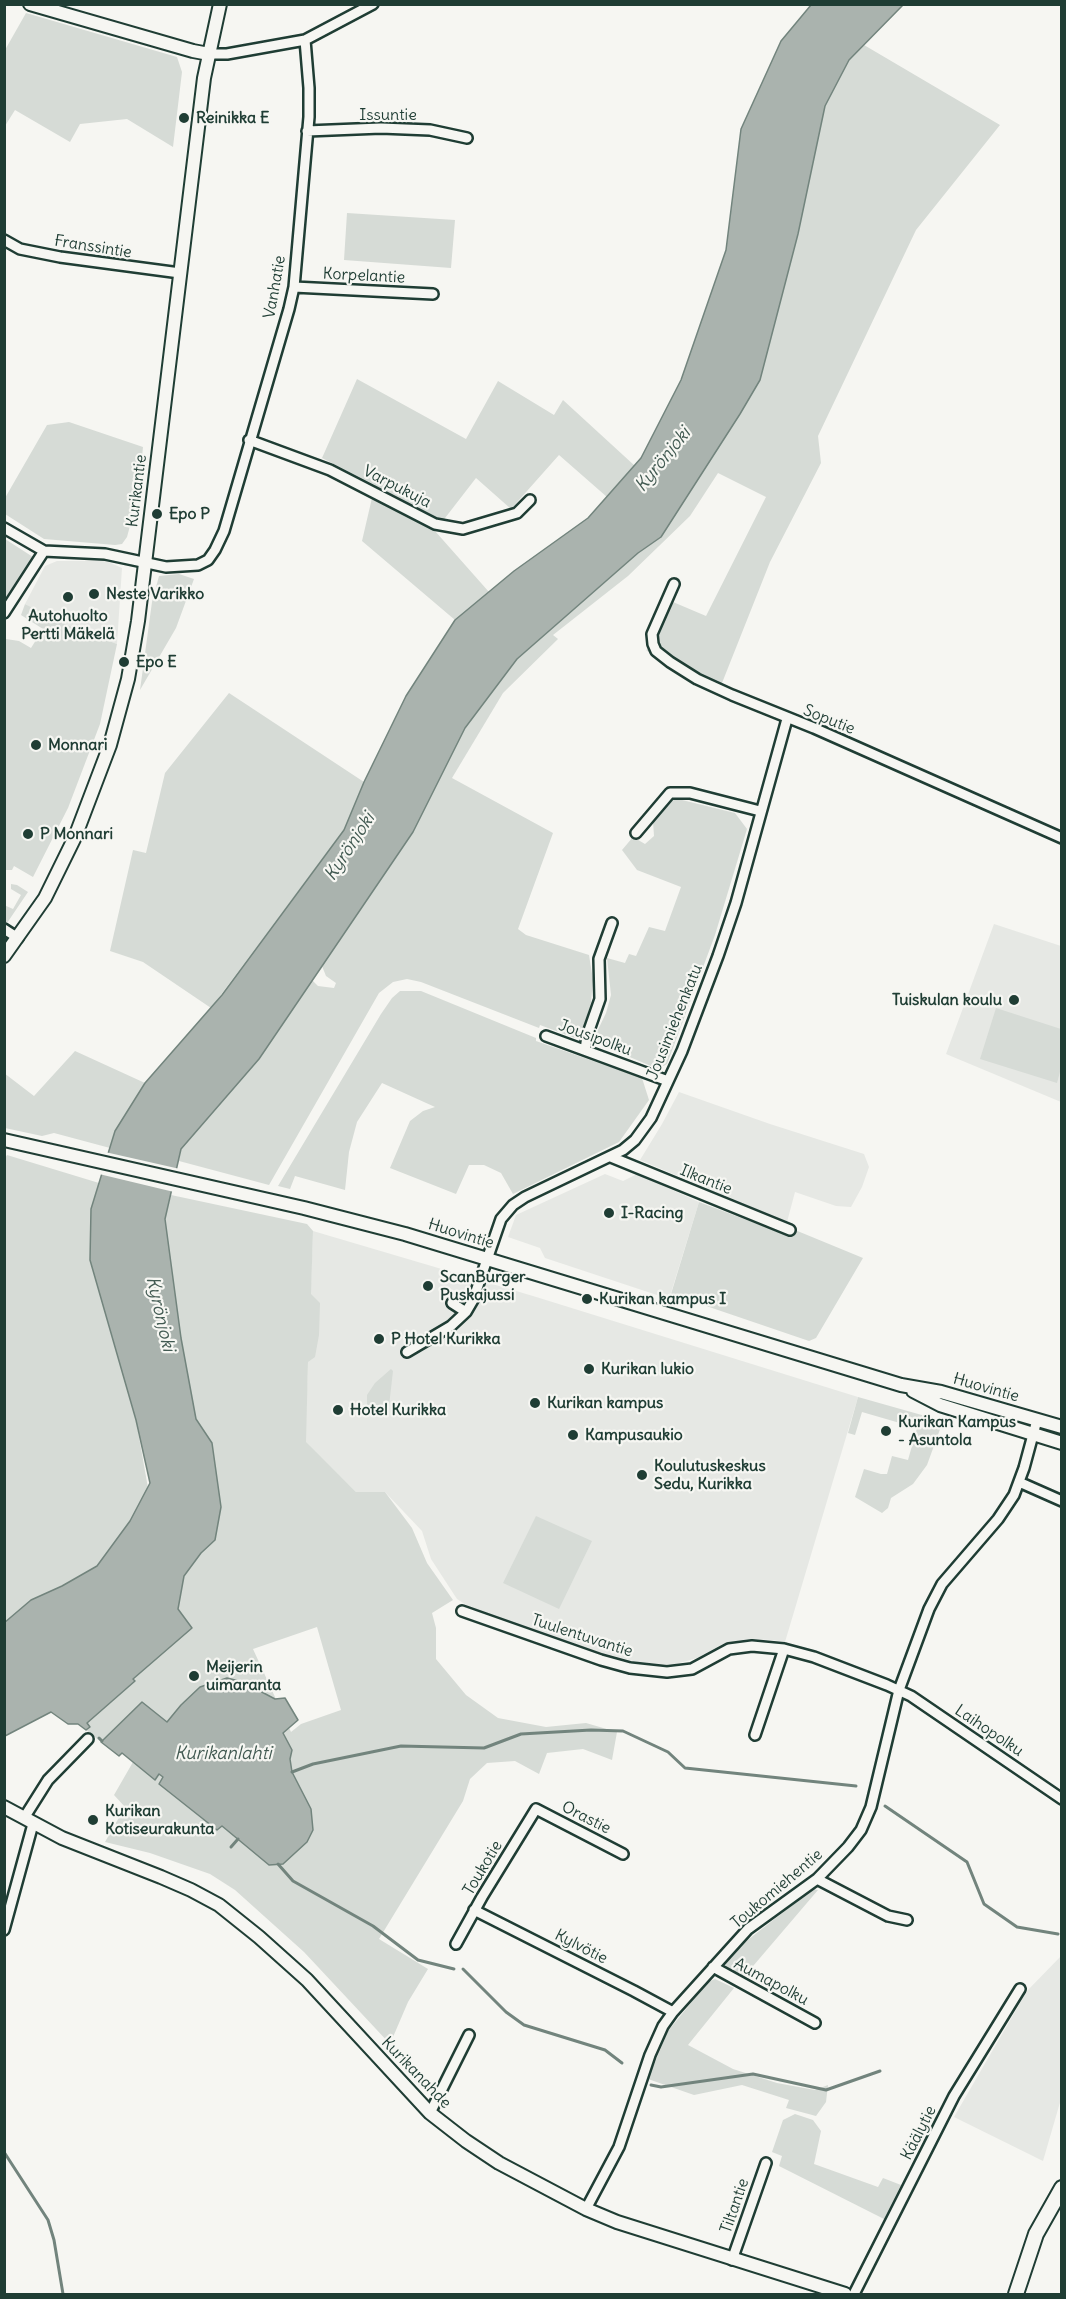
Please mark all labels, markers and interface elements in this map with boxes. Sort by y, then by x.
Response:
street label: Issuntie [359,105,417,125]
place label: Reinikka E [196,108,269,128]
marker: Reinikka E [177,111,191,125]
street label: Franssintie [53,231,133,263]
street label: Vanhatie [260,254,290,320]
street label: Korpelantie [322,264,406,288]
water label: Kyrönjoki [631,424,695,496]
street label: Kurikantie [123,454,151,528]
street label: Varpukuja [360,462,434,512]
place label: Epo P [169,504,210,524]
marker: Epo P [150,507,164,521]
place label: Neste Varikko [106,584,204,604]
marker: Neste Varikko [87,587,101,601]
marker: Autohuolto Pertti Mäkelä [61,590,75,604]
place label: Autohuolto Pertti Mäkelä [21,606,115,644]
place label: Epo E [136,652,177,672]
marker: Epo E [117,655,131,669]
street label: Soputie [800,701,858,739]
place label: Monnari [48,735,108,755]
marker: Monnari [29,738,43,752]
water label: Kyrönjoki [320,809,380,885]
place label: P Monnari [40,824,113,844]
marker: P Monnari [21,827,35,841]
street label: Jousimiehenkatu [643,962,707,1082]
place label: Tuiskulan koulu [892,990,1002,1010]
marker: Tuiskulan koulu [1007,993,1021,1007]
street label: Jousipolku [556,1016,634,1060]
street label: Ilkantie [677,1161,735,1199]
place label: I-Racing [621,1203,683,1223]
marker: I-Racing [602,1206,616,1220]
street label: Huovintie [426,1215,496,1253]
place label: ScanBurger Puskajussi [440,1267,526,1305]
water label: Kyrönjoki [141,1274,179,1354]
marker: ScanBurger Puskajussi [421,1279,435,1293]
place label: Kurikan kampus I [599,1289,726,1309]
marker: Kurikan kampus I [580,1292,594,1306]
place label: P Hotel Kurikka [391,1329,501,1349]
marker: P Hotel Kurikka [372,1332,386,1346]
place label: Kurikan lukio [601,1359,694,1379]
marker: Kurikan lukio [582,1362,596,1376]
street label: Huovintie [951,1369,1021,1407]
place label: Kurikan kampus [547,1393,663,1413]
marker: Kurikan kampus [528,1396,542,1410]
place label: Hotel Kurikka [350,1400,446,1420]
marker: Hotel Kurikka [331,1403,345,1417]
place label: Kurikan Kampus - Asuntola [898,1412,1016,1450]
marker: Kurikan Kampus - Asuntola [879,1424,893,1438]
place label: Kampusaukio [585,1425,683,1445]
marker: Kampusaukio [566,1428,580,1442]
place label: Koulutuskeskus Sedu, Kurikka [654,1456,766,1494]
marker: Koulutuskeskus Sedu, Kurikka [635,1468,649,1482]
street label: Tuulentuvantie [529,1611,635,1661]
place label: Meijerin uimaranta [206,1657,281,1695]
marker: Meijerin uimaranta [187,1669,201,1683]
street label: Laihopolku [951,1701,1027,1761]
water label: Kurikanlahti [174,1743,272,1765]
street label: Orastie [558,1797,614,1839]
place label: Kurikan Kotiseurakunta [105,1801,214,1839]
marker: Kurikan Kotiseurakunta [86,1813,100,1827]
street label: Toukotie [459,1837,507,1899]
street label: Toukomiehentie [727,1845,827,1933]
street label: Kylvötie [551,1926,611,1968]
street label: Aumapolku [730,1954,812,2010]
street label: Kurikanahde [377,2033,455,2113]
street label: Käälytie [897,2103,941,2163]
street label: Tiltantie [717,2176,753,2236]

